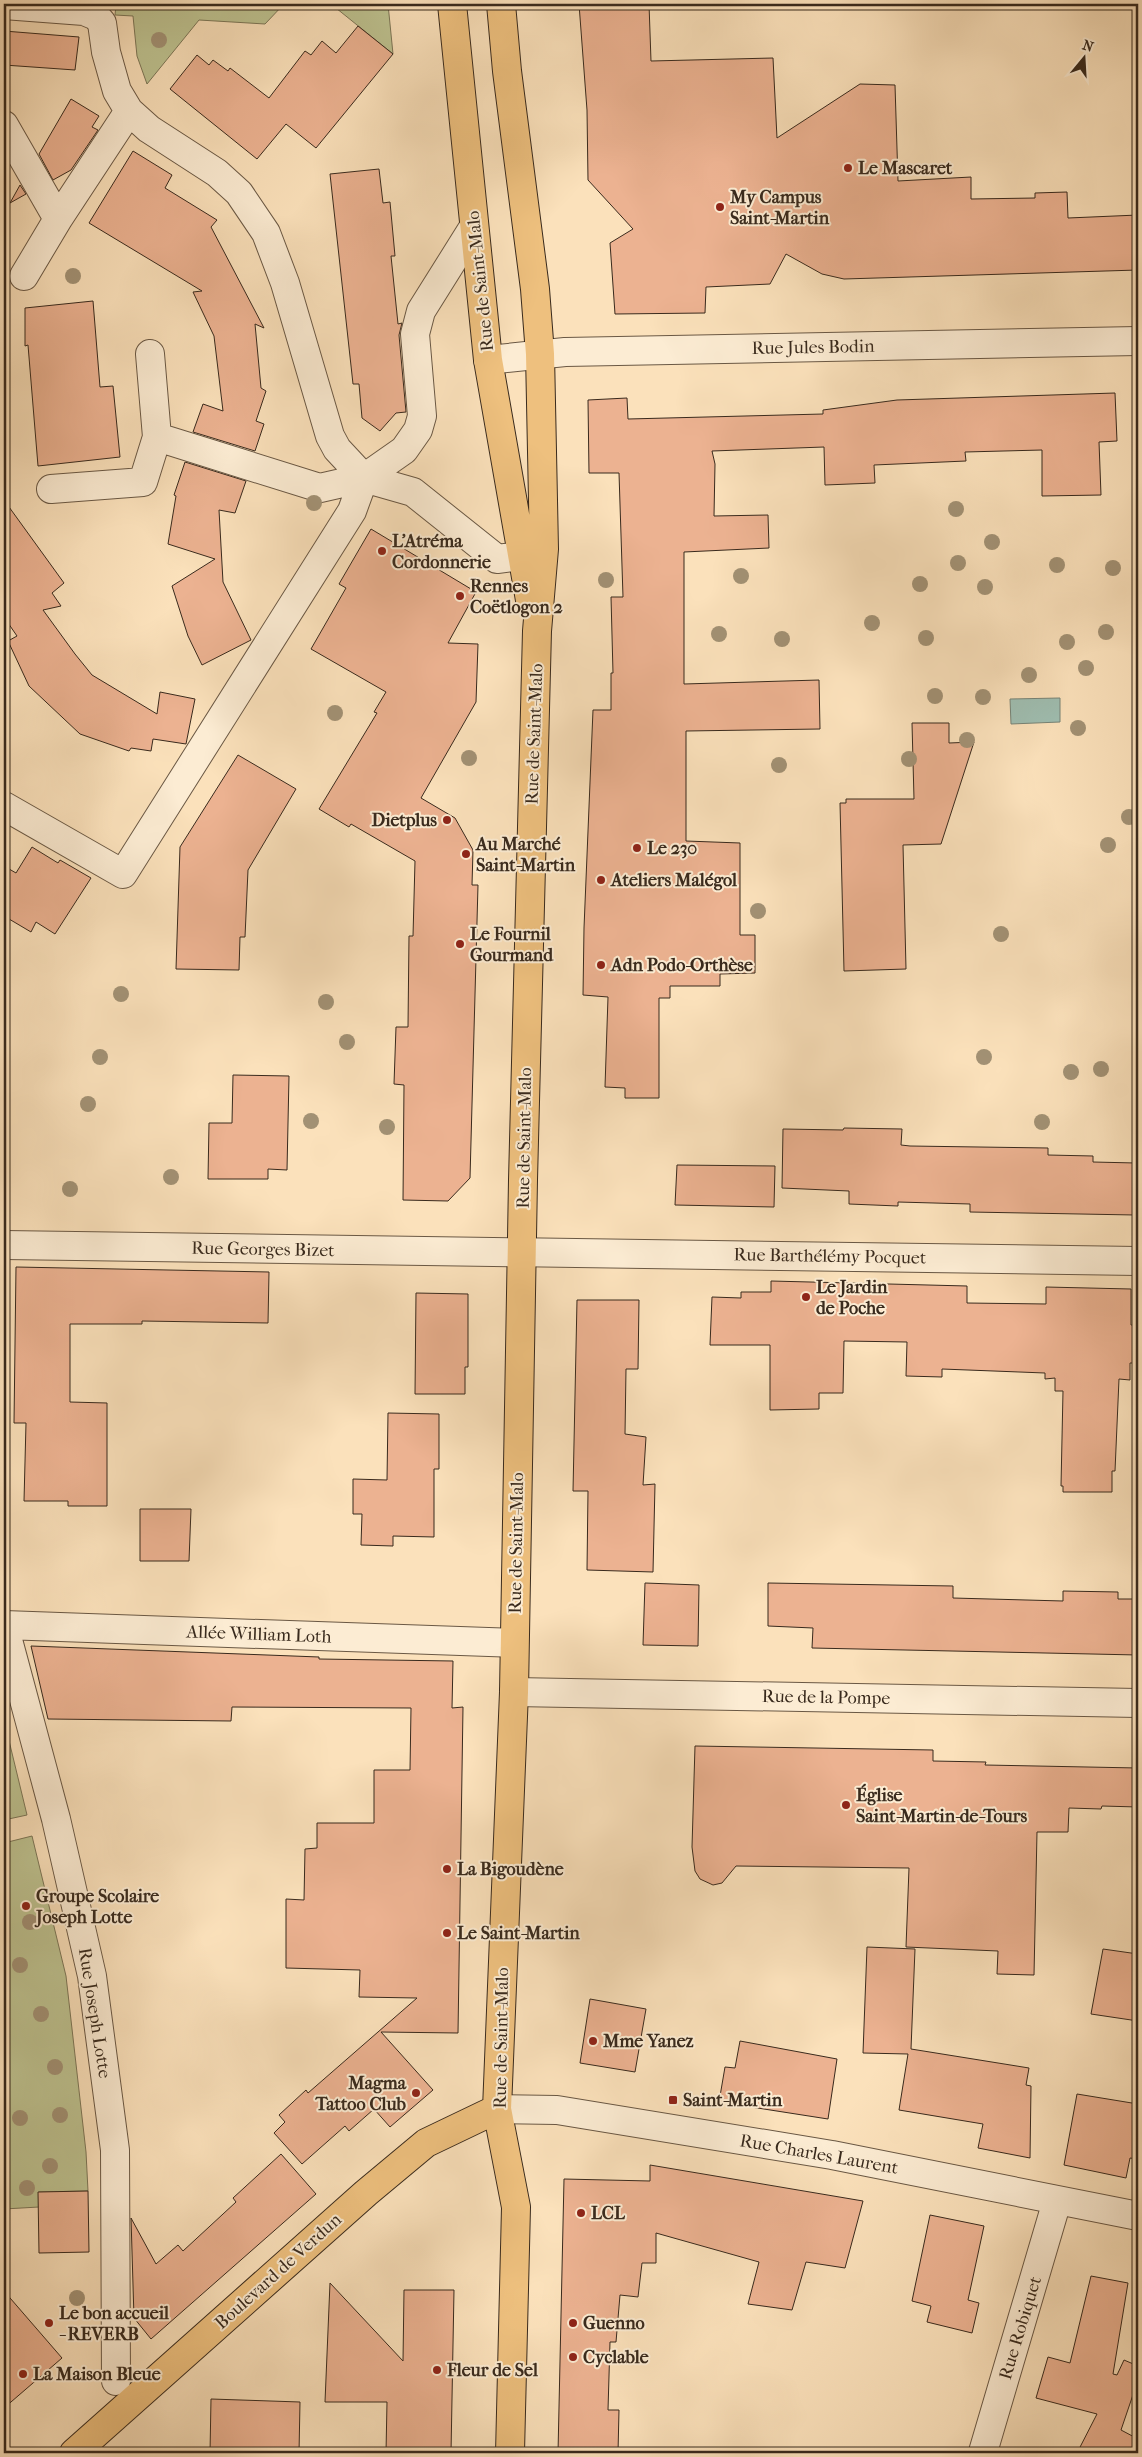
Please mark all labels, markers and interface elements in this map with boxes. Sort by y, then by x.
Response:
north arrow [1060,32,1110,82]
text: N [1080,36,1096,56]
place label: Le Mascaret [858,158,953,179]
marker: Le Mascaret [842,162,854,174]
place label: My Campus Saint-Martin [729,187,830,229]
marker: My Campus Saint-Martin [714,201,726,213]
street label: Rue de Saint-Malo [463,210,498,352]
street label: Rue Jules Bodin [751,336,875,359]
place label: L'Atréma Cordonnerie [392,531,491,573]
marker: L'Atréma Cordonnerie [376,545,388,557]
place label: Rennes Coëtlogon 2 [470,576,563,618]
marker: Rennes Coëtlogon 2 [454,590,466,602]
street label: Rue de Saint-Malo [522,663,547,805]
place label: Dietplus [371,810,437,831]
marker: Dietplus [441,814,453,826]
place label: Au Marché Saint-Martin [475,834,576,876]
place label: Le 230 [647,838,697,859]
marker: Le 230 [631,842,643,854]
marker: Au Marché Saint-Martin [460,848,472,860]
place label: Ateliers Malégol [610,870,738,891]
marker: Ateliers Malégol [595,874,607,886]
place label: Le Fournil Gourmand [470,924,554,966]
marker: Le Fournil Gourmand [454,938,466,950]
place label: Adn Podo-Orthèse [610,955,753,976]
marker: Adn Podo-Orthèse [595,959,607,971]
street label: Rue de Saint-Malo [513,1067,536,1209]
street label: Rue Georges Bizet [191,1238,335,1261]
street label: Rue Barthélémy Pocquet [734,1244,927,1269]
place label: Le Jardin de Poche [816,1277,888,1319]
marker: Le Jardin de Poche [800,1291,812,1303]
street label: Rue de Saint-Malo [505,1472,528,1614]
street label: Allée William Loth [185,1621,332,1648]
street label: Rue de la Pompe [762,1686,891,1709]
place label: Église Saint-Martin-de-Tours [856,1783,1027,1827]
marker: Église Saint-Martin-de-Tours [840,1799,852,1811]
place label: La Bigoudène [457,1859,564,1880]
marker: La Bigoudène [441,1863,453,1875]
place label: Groupe Scolaire Joseph Lotte [34,1886,159,1928]
marker: Groupe Scolaire Joseph Lotte [20,1900,32,1912]
place label: Le Saint-Martin [457,1923,580,1944]
marker: Le Saint-Martin [441,1927,453,1939]
street label: Rue Joseph Lotte [74,1946,115,2080]
street label: Rue de Saint-Malo [490,1967,513,2109]
place label: Mme Yanez [602,2031,694,2052]
marker: Mme Yanez [587,2035,599,2047]
place label: Magma Tattoo Club [315,2073,407,2115]
marker: Magma Tattoo Club [410,2087,422,2099]
place label: Saint-Martin [683,2090,783,2111]
marker: Saint-Martin [667,2094,679,2106]
street label: Rue Charles Laurent [738,2130,900,2179]
place label: LCL [591,2203,626,2224]
marker: LCL [575,2207,587,2219]
street label: Boulevard de Verdun [211,2209,346,2334]
street label: Rue Robiquet [995,2273,1046,2382]
place label: Le bon accueil - REVERB [59,2303,170,2345]
place label: Guenno [583,2313,645,2334]
marker: Le bon accueil - REVERB [43,2317,55,2329]
marker: Guenno [567,2317,579,2329]
place label: Cyclable [583,2347,649,2368]
marker: Cyclable [567,2351,579,2363]
place label: Fleur de Sel [446,2360,539,2381]
place label: La Maison Bleue [33,2364,161,2385]
marker: Fleur de Sel [431,2364,443,2376]
marker: La Maison Bleue [17,2368,29,2380]

